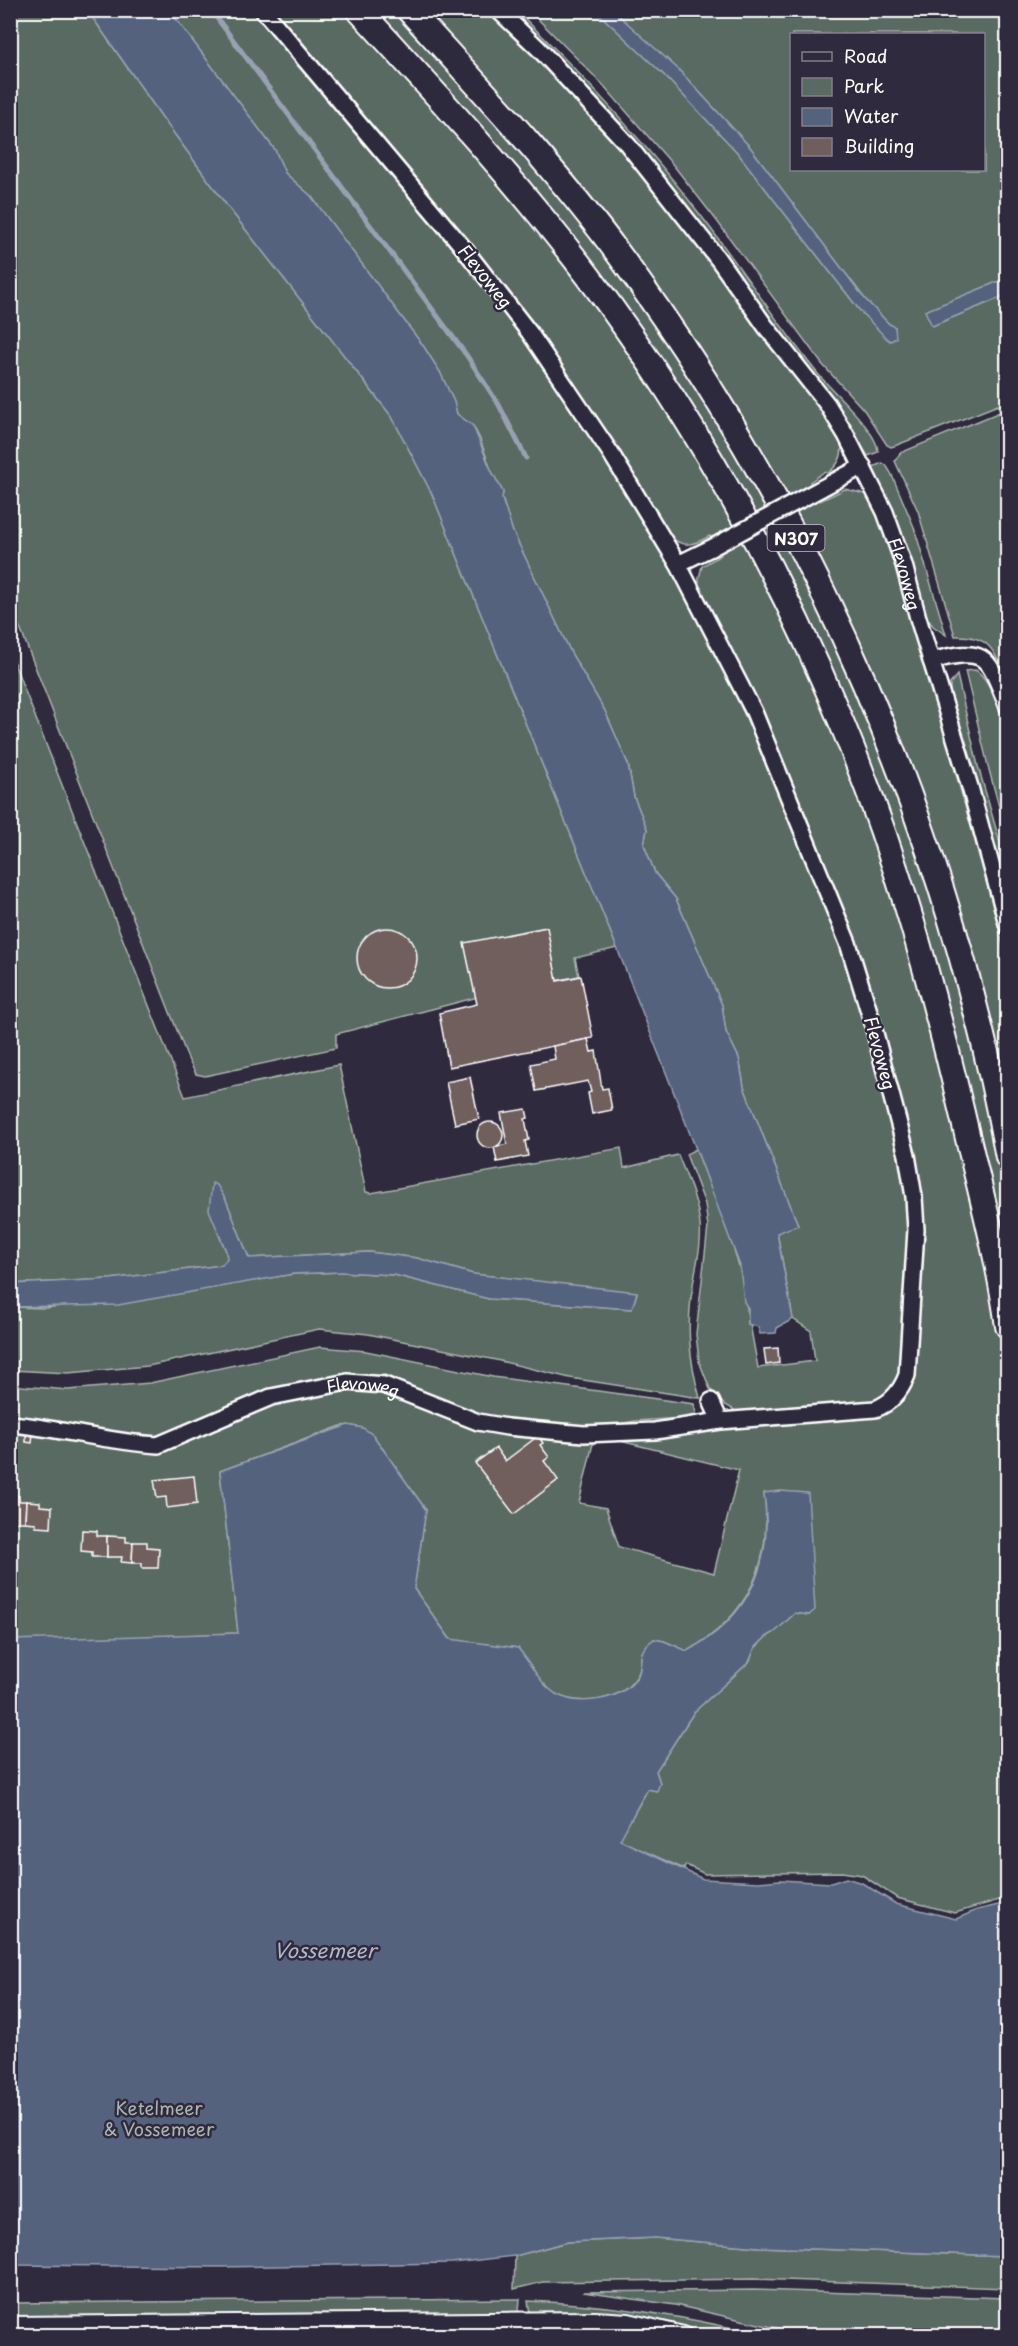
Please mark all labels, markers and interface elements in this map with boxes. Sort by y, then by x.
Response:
legend [790,33,985,171]
text: Road [844,42,888,69]
text: Park [844,72,884,99]
text: Water [844,102,899,129]
text: Building [844,132,914,159]
street label: Flevoweg [452,238,520,314]
road number: N307 [768,525,824,551]
street label: Flevoweg [882,533,929,613]
street label: Flevoweg [858,1013,904,1093]
street label: Flevoweg [323,1368,405,1404]
water label: Vossemeer [274,1935,379,1965]
park label: Ketelmeer & Vossemeer [104,2094,215,2142]

